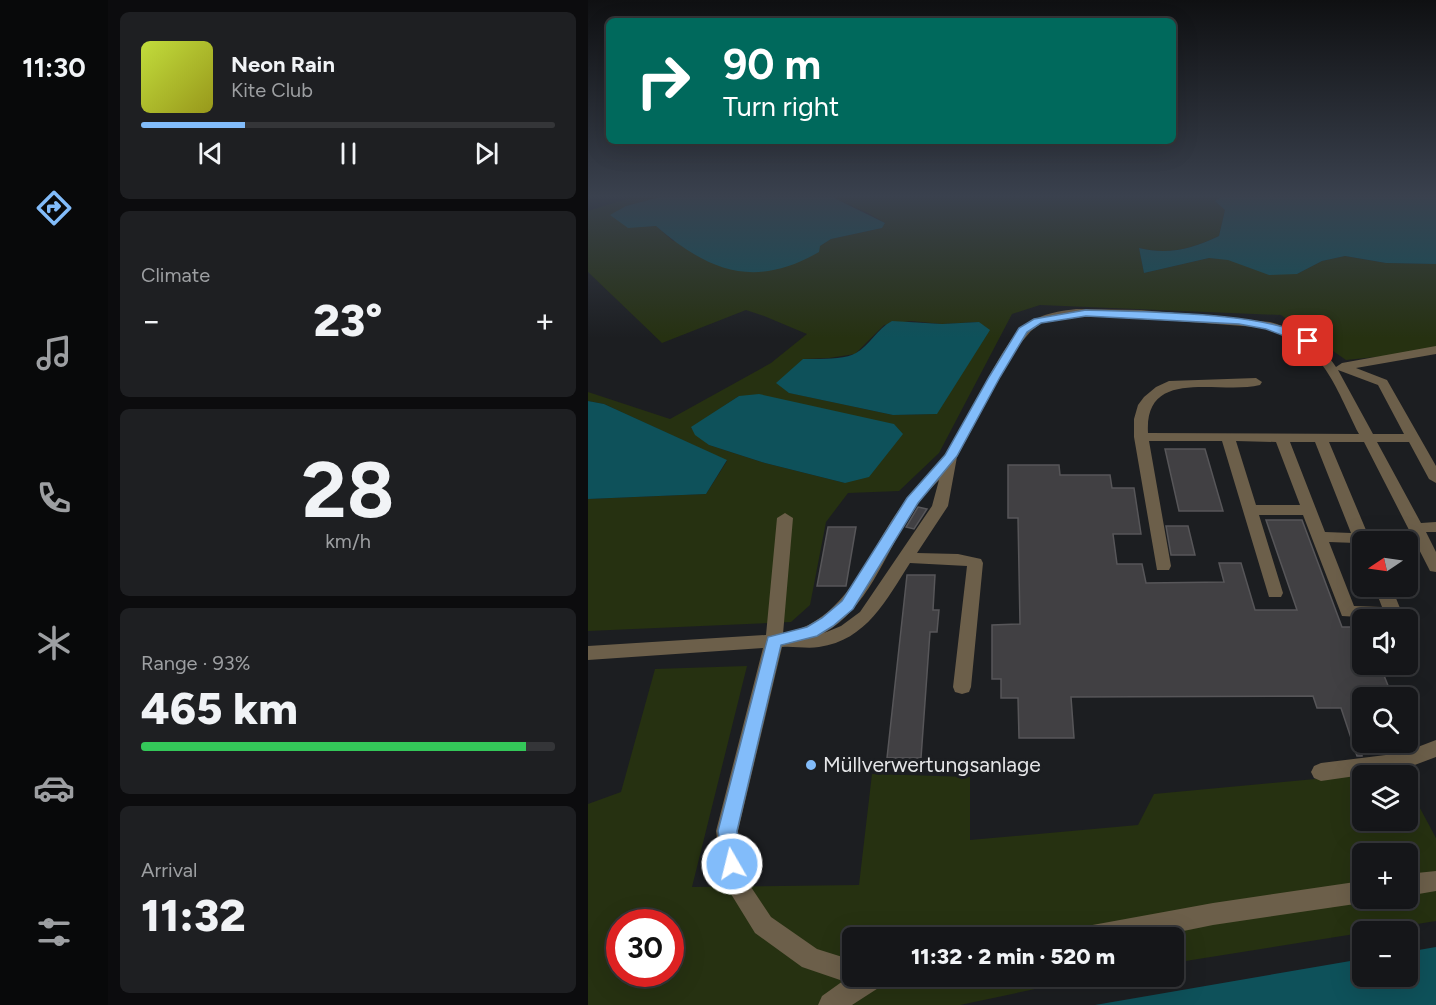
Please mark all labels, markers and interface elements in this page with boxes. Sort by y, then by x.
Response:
text: 90 m [723,39,821,90]
icon: right [624,42,702,120]
text: 11:30 [22,51,86,84]
text: Neon Rain [231,51,335,78]
text: Kite Club [231,78,313,102]
text: Turn right [723,90,839,123]
icon: previous [194,137,227,170]
icon: pause [332,137,365,170]
icon: next [470,137,503,170]
icon: directions [33,187,75,229]
text: Climate [141,263,210,287]
text: 23° [314,293,382,347]
text: − [141,301,162,340]
text: + [534,301,555,340]
pin [1282,315,1333,366]
icon: arrive [1291,324,1324,357]
icon: music [33,332,75,374]
text: 28 [302,443,394,537]
icon: phone [33,477,75,519]
text: km/h [325,529,371,553]
north arrow [1352,531,1418,597]
map controls [1352,531,1418,987]
button: sound [1352,609,1418,675]
icon: climate [33,622,75,664]
text: Range · 93% [141,651,250,675]
text: 465 km [141,681,298,735]
button: search [1352,687,1418,753]
place label: Müllverwertungsanlage [823,752,1041,777]
marker: Müllverwertungsanlage [804,758,818,772]
button: layers [1352,765,1418,831]
icon: car [33,767,75,809]
position arrow [700,832,764,896]
button: + [1352,843,1418,909]
text: Arrival [141,858,197,882]
text: 11:32 [141,888,246,942]
speed limit sign: 30 [606,909,684,987]
icon: filters [33,911,75,953]
button: − [1352,921,1418,987]
text: 11:32 · 2 min · 520 m [911,943,1115,970]

